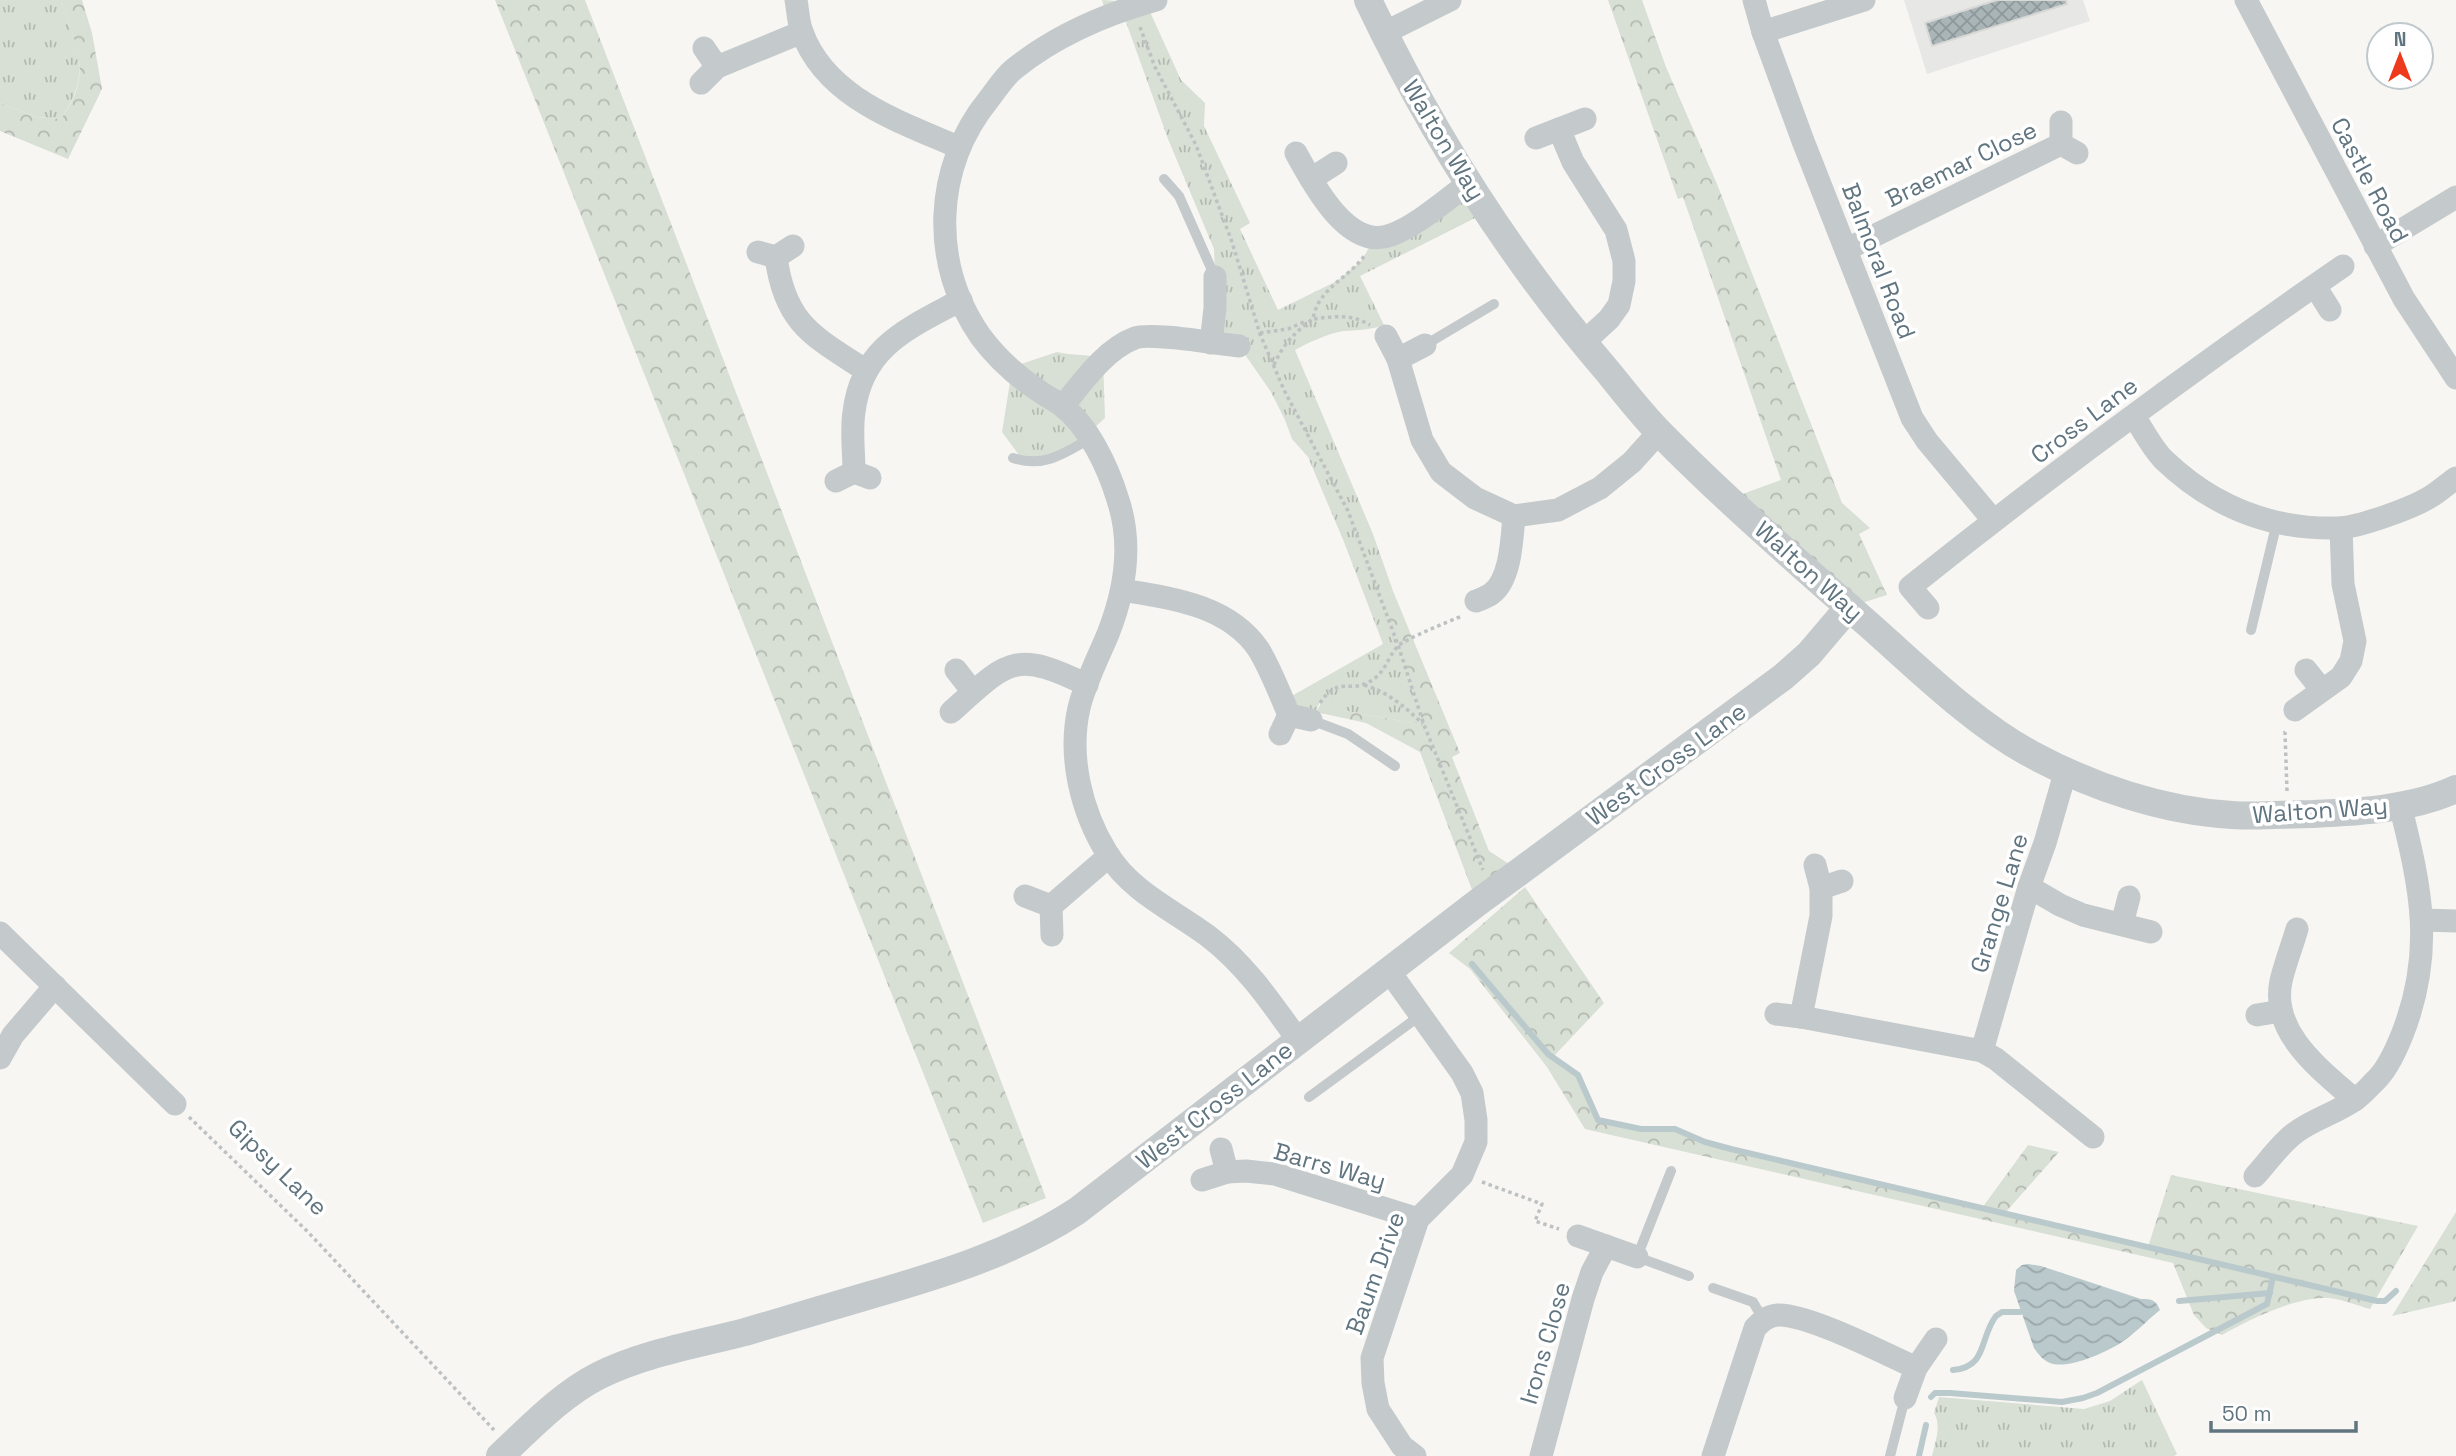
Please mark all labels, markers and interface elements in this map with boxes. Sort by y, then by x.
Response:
north arrow [2365,21,2435,91]
text: N [2394,27,2406,52]
street label: Walton Way [1396,74,1492,206]
street label: Castle Road [2324,112,2416,248]
street label: Braemar Close [1880,114,2042,214]
street label: Balmoral Road [1835,179,1923,343]
street label: Cross Lane [2024,370,2144,470]
street label: Walton Way [1748,514,1870,628]
street label: West Cross Lane [1580,695,1752,833]
street label: Walton Way [2251,790,2389,830]
street label: Grange Lane [1963,829,2035,977]
street label: West Cross Lane [1129,1034,1299,1176]
street label: Gipsy Lane [222,1112,334,1222]
street label: Barrs Way [1270,1135,1390,1197]
street label: Baum Drive [1338,1207,1412,1339]
street label: Irons Close [1513,1278,1577,1408]
scale bar [2211,1390,2356,1434]
text: 50 m [2222,1400,2272,1427]

